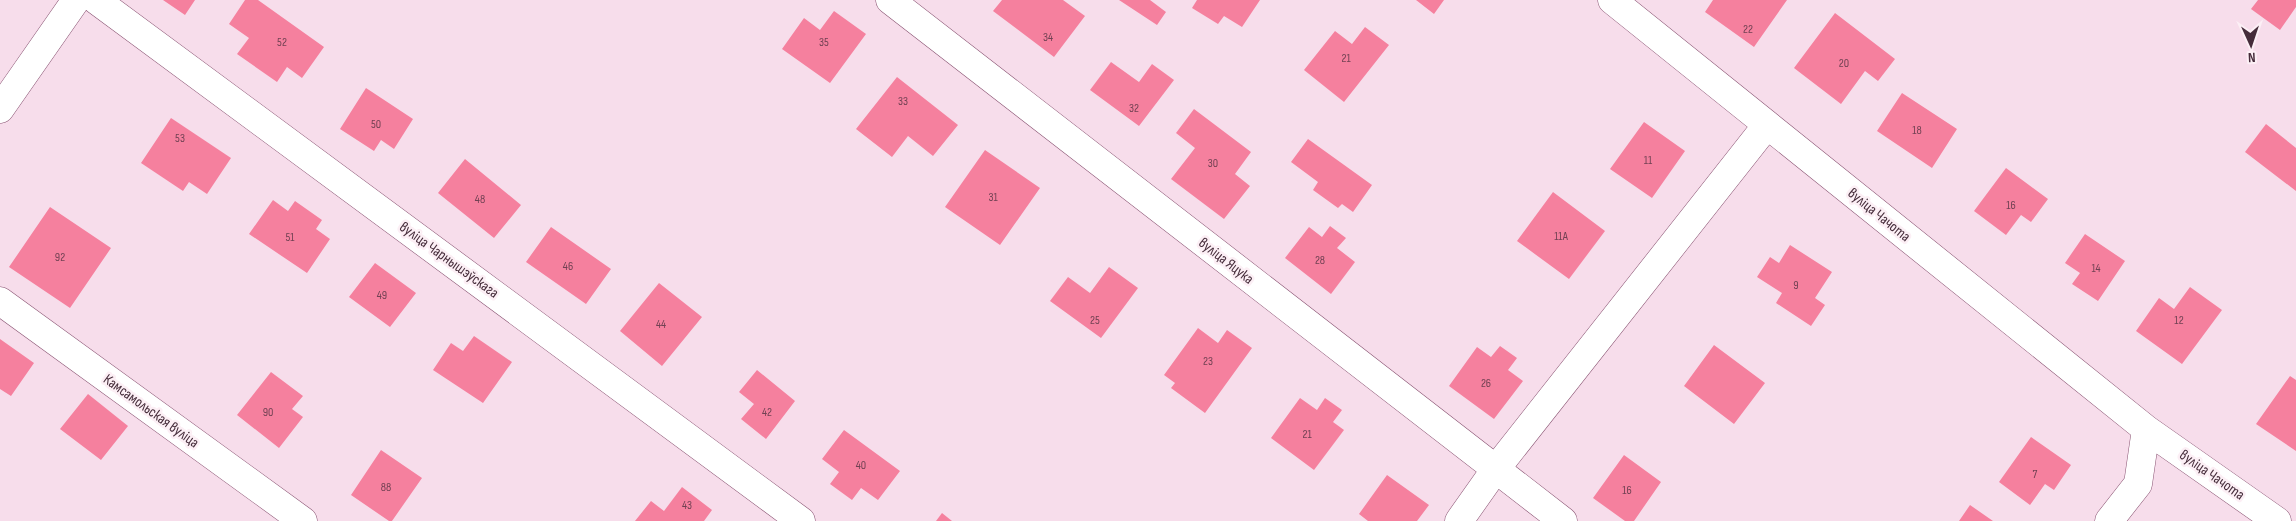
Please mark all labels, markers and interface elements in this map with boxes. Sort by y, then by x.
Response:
north arrow [2226,20,2276,70]
house number: 22 [1743,22,1753,37]
house number: 34 [1043,30,1053,45]
house number: 52 [277,35,287,50]
house number: 35 [819,35,829,50]
text: N [2247,49,2256,66]
house number: 21 [1341,51,1351,66]
house number: 20 [1839,56,1849,71]
house number: 33 [898,94,908,109]
house number: 32 [1129,101,1139,116]
house number: 50 [371,117,381,132]
house number: 18 [1912,123,1922,138]
house number: 53 [175,131,185,146]
house number: 11 [1644,153,1653,168]
house number: 30 [1208,156,1218,171]
street label: вуліца Чачота [1844,184,1914,246]
house number: 31 [988,190,998,205]
house number: 48 [475,192,485,207]
house number: 16 [2006,198,2016,213]
street label: вуліца Чарнышэўскага [396,218,503,303]
house number: 11А [1554,229,1569,244]
house number: 51 [285,230,295,245]
street label: вуліца Яцука [1195,234,1258,289]
house number: 92 [55,250,65,265]
house number: 28 [1315,253,1325,268]
house number: 46 [563,259,573,274]
house number: 14 [2091,261,2101,276]
house number: 9 [1793,278,1799,293]
house number: 49 [377,288,387,303]
house number: 25 [1090,313,1100,328]
house number: 12 [2174,313,2184,328]
house number: 44 [656,317,666,332]
house number: 23 [1203,354,1213,369]
street label: Камсамольская вуліца [99,370,203,452]
house number: 26 [1481,376,1491,391]
house number: 90 [263,405,273,420]
house number: 42 [762,405,772,420]
house number: 21 [1302,427,1312,442]
street label: вуліца Чачота [2176,446,2248,504]
house number: 40 [856,458,866,473]
house number: 7 [2033,467,2038,482]
house number: 88 [381,480,391,495]
house number: 16 [1622,483,1632,498]
house number: 43 [682,498,692,513]

